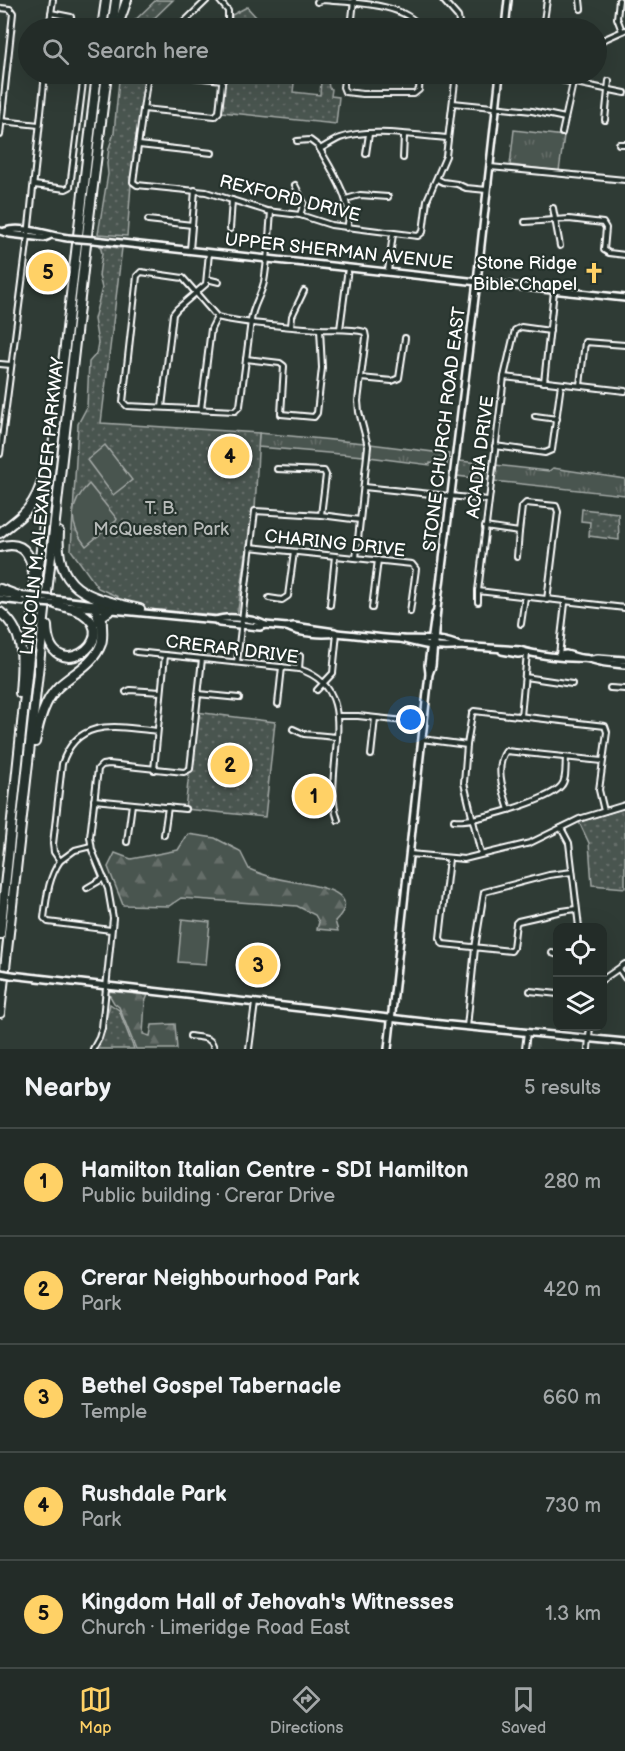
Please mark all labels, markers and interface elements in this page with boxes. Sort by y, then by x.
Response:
search box [18,18,607,84]
icon: search [39,35,72,68]
text: Search here [87,38,209,65]
street label: REXFORD DRIVE [217,171,363,226]
street label: UPPER SHERMAN AVENUE [224,229,454,274]
pin: 5 [28,250,68,294]
place label: Stone Ridge Bible Chapel [473,253,577,295]
church icon: Stone Ridge Bible Chapel [582,261,606,285]
street label: STONE CHURCH ROAD EAST [419,305,470,553]
street label: LINCOLN M. ALEXANDER PARKWAY [16,356,69,656]
street label: ACADIA DRIVE [463,394,498,520]
pin: 4 [210,434,250,478]
park label: T. B. McQuesten Park [93,498,229,540]
street label: CHARING DRIVE [263,526,407,561]
street label: CRERAR DRIVE [164,631,300,668]
your location [396,705,425,734]
pin: 2 [210,742,250,788]
pin: 1 [294,774,334,818]
map controls [553,923,607,1031]
button: locate [553,923,607,977]
pin: 3 [238,942,278,988]
button: layers [553,977,607,1031]
text: Nearby [24,1073,111,1104]
text: 5 results [524,1076,601,1100]
text: Hamilton Italian Centre - SDI Hamilton [81,1157,468,1184]
text: 1 [39,1170,48,1194]
text: 280 m [544,1170,601,1194]
text: Public building · Crerar Drive [81,1184,335,1208]
text: Crerar Neighbourhood Park [81,1265,360,1292]
text: 2 [38,1278,49,1302]
text: 420 m [543,1278,601,1302]
text: Park [81,1292,121,1316]
text: Bethel Gospel Tabernacle [81,1373,341,1400]
text: 3 [38,1386,49,1410]
text: 660 m [543,1386,601,1410]
text: Temple [81,1400,147,1424]
text: Rushdale Park [81,1481,227,1508]
text: 4 [38,1494,49,1518]
text: 730 m [545,1494,601,1518]
text: Park [81,1508,121,1532]
text: Kingdom Hall of Jehovah's Witnesses [81,1589,454,1616]
text: 5 [38,1602,49,1626]
text: 1.3 km [545,1602,601,1626]
text: Church · Limeridge Road East [81,1616,350,1640]
tab: Map [79,1683,112,1738]
tab: Directions [270,1683,343,1738]
tab: Saved [501,1683,546,1738]

